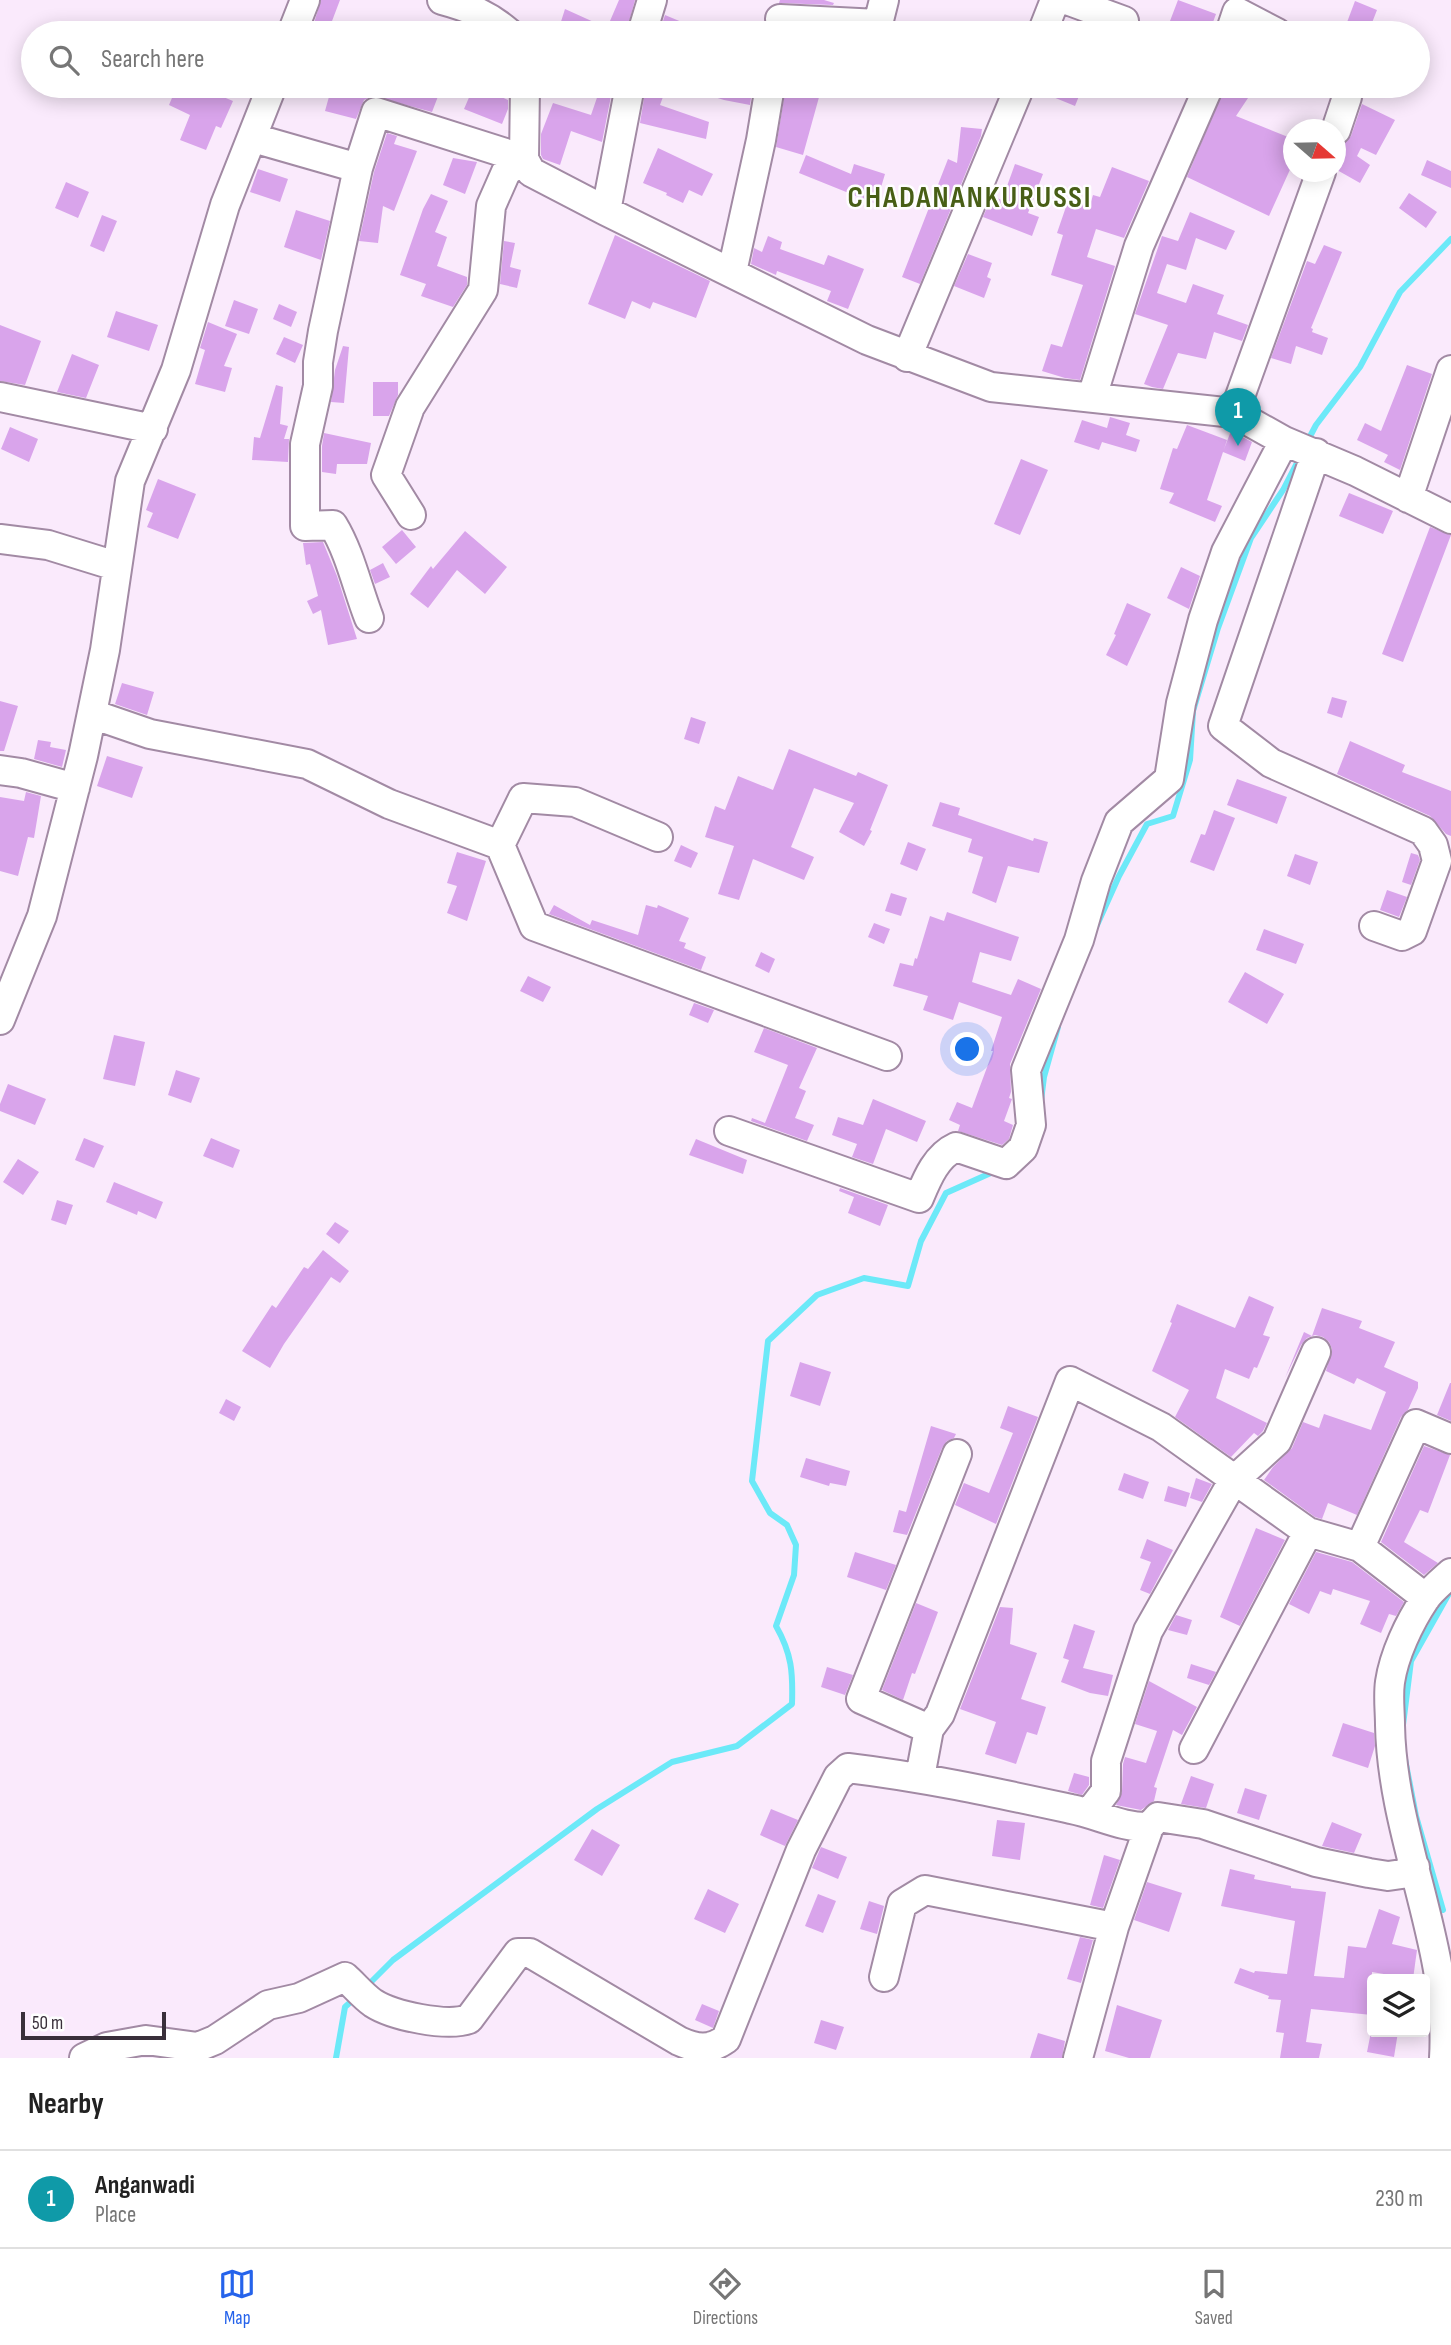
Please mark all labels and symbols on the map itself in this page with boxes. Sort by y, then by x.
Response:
north arrow [1283,119,1346,182]
district label: CHADANANKURUSSI [848,180,1092,216]
pin: 1 [1215,388,1261,446]
your location [950,1032,984,1066]
scale bar [21,2009,166,2041]

